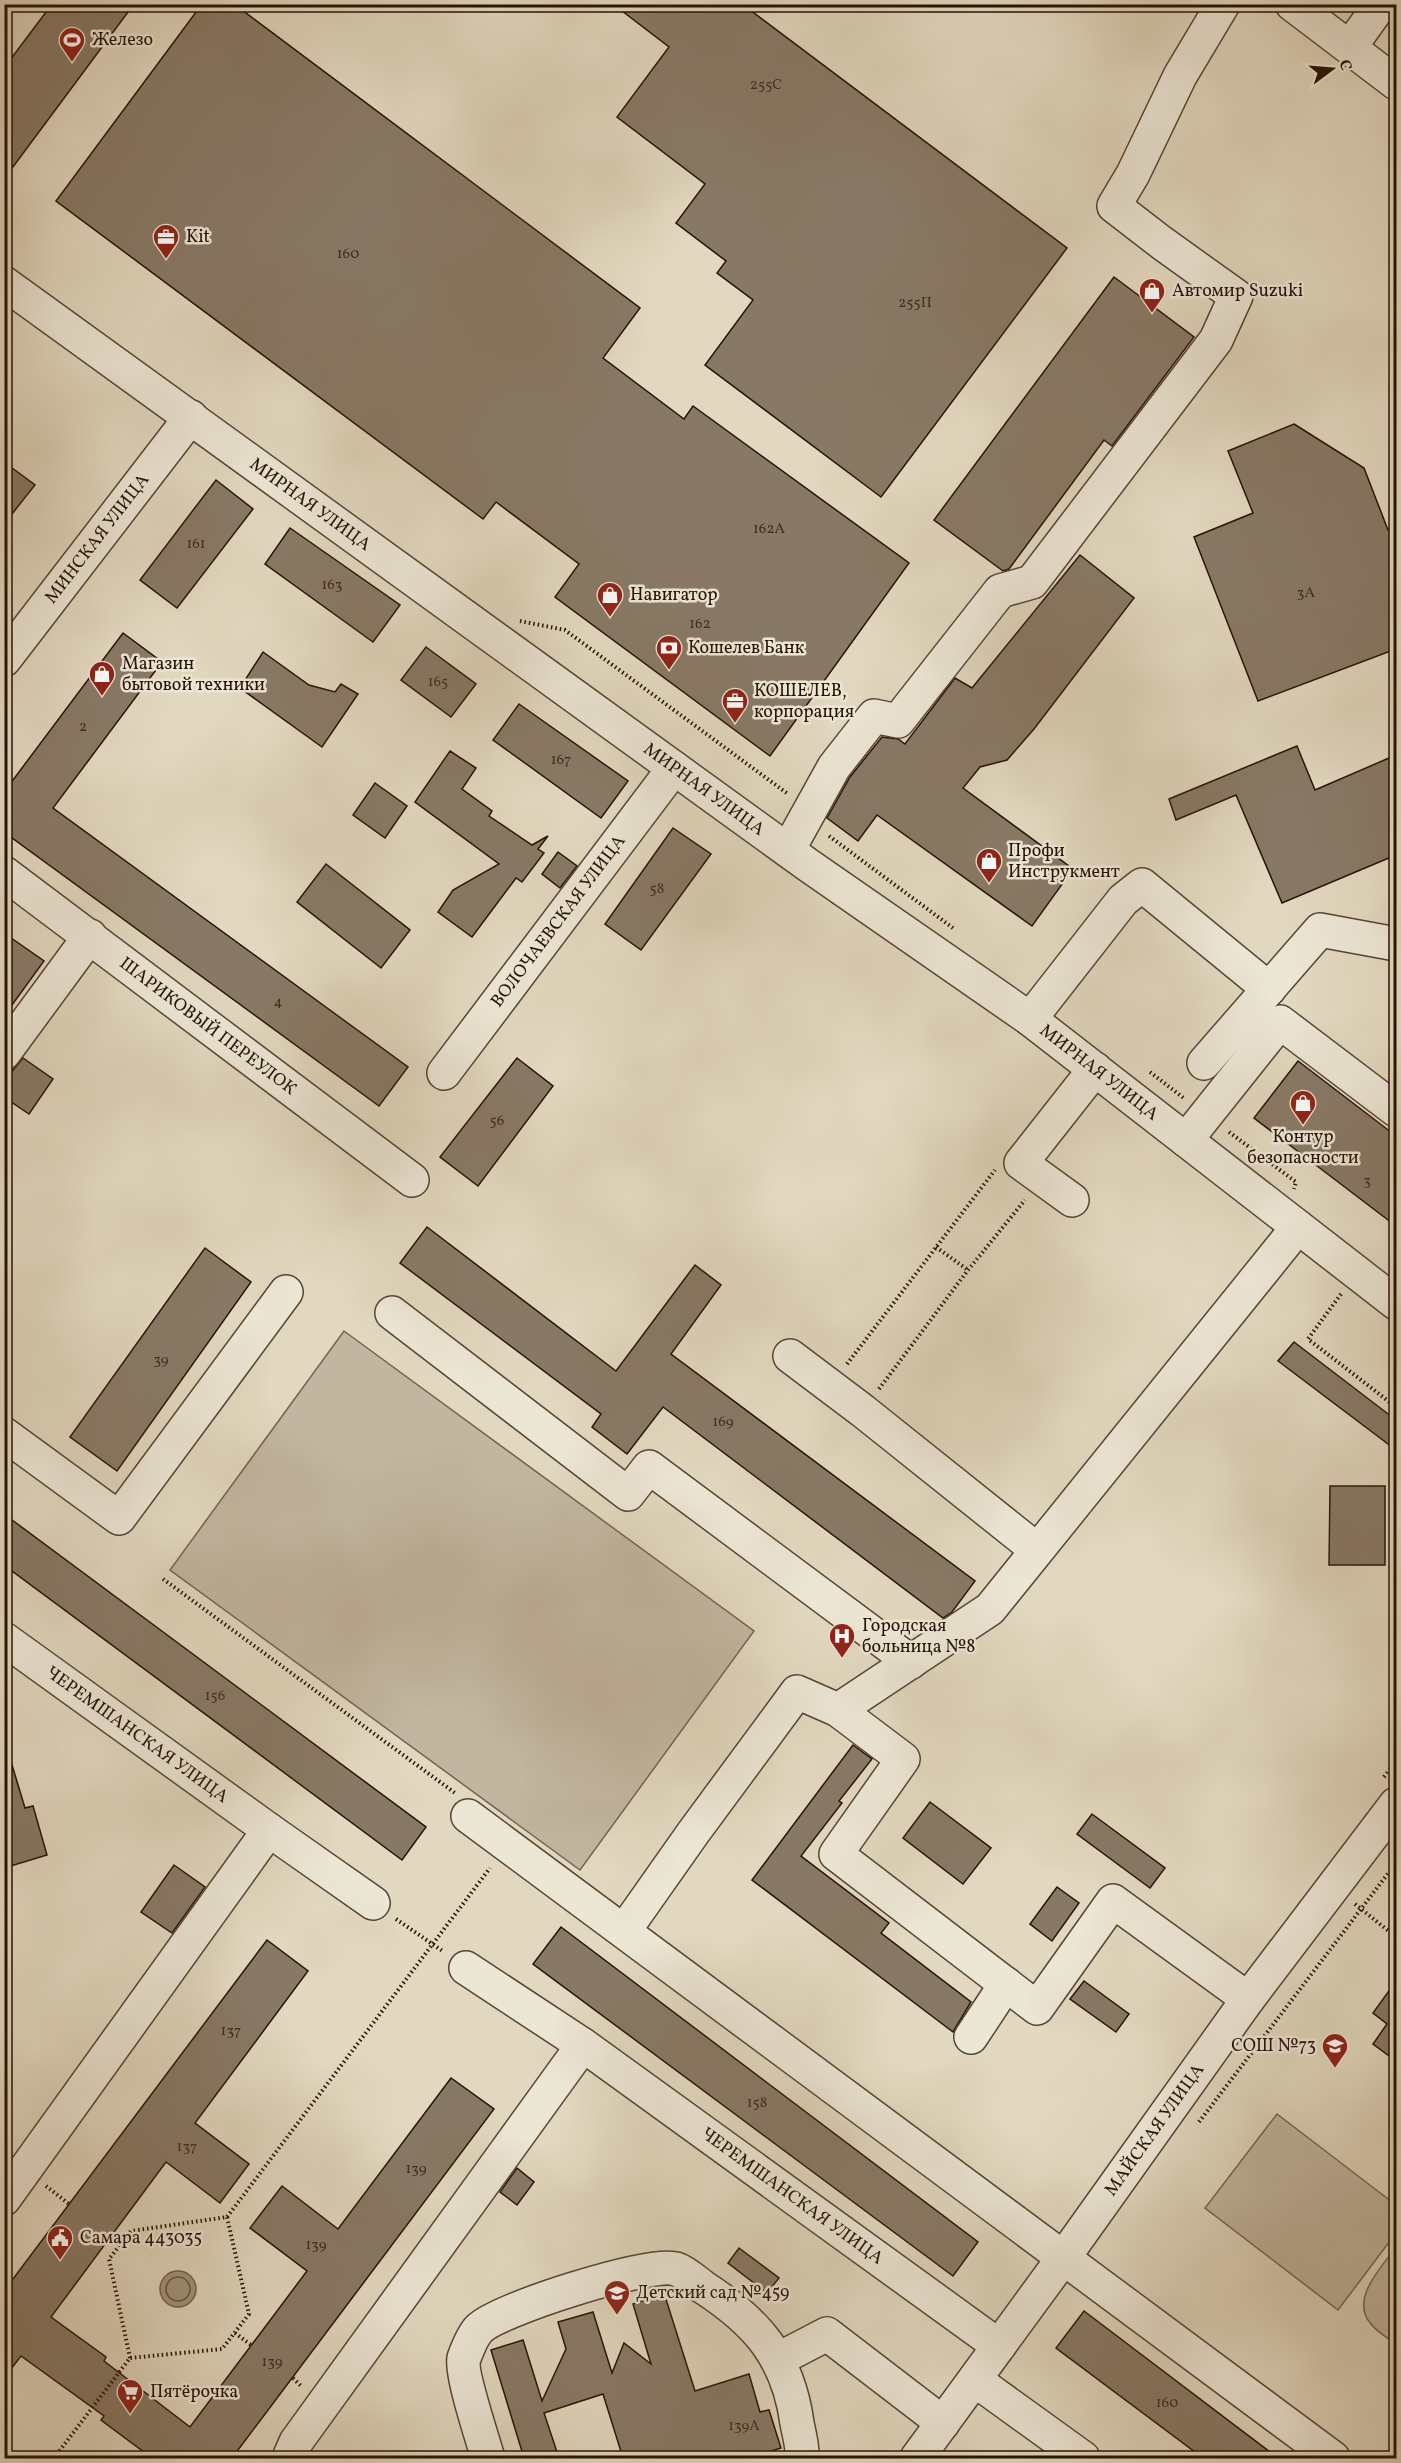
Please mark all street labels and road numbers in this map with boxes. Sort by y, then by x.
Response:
street label: МИРНАЯ УЛИЦА [244,452,376,557]
street label: МИНСКАЯ УЛИЦА [39,468,156,609]
street label: МИРНАЯ УЛИЦА [638,737,770,842]
street label: ВОЛОЧАЕВСКАЯ УЛИЦА [485,830,632,1013]
street label: ШАРИКОВЫЙ ПЕРЕУЛОК [114,951,302,1101]
street label: МИРНАЯ УЛИЦА [1034,1018,1164,1127]
street label: ЧЕРЕМШАНСКАЯ УЛИЦА [40,1660,234,1810]
street label: МАЙСКАЯ УЛИЦА [1099,2059,1211,2201]
street label: ЧЕРЕМШАНСКАЯ УЛИЦА [695,2122,889,2271]

